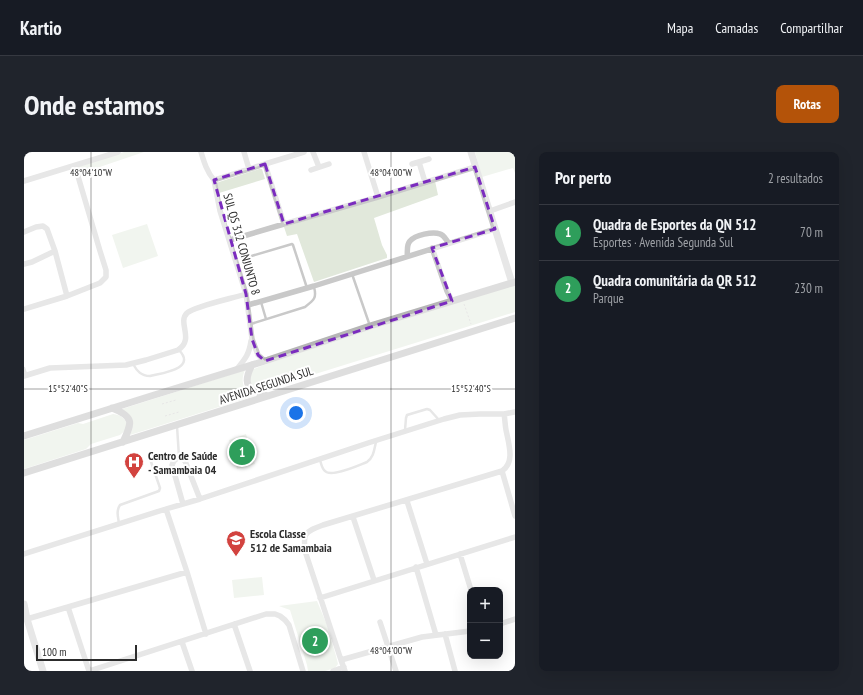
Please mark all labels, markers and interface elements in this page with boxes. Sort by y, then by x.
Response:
text: Kartio [20,16,62,40]
text: Mapa [667,19,693,37]
text: Camadas [715,19,758,37]
text: Compartilhar [780,19,843,37]
button: Rotas [776,85,839,123]
text: Onde estamos [24,86,165,123]
text: 48°04'10"W [70,166,112,179]
text: 48°04'00"W [370,166,412,179]
text: Por perto [555,167,611,189]
text: 2 resultados [768,170,823,187]
street label: SUL QS 312 CONJUNTO 8 [220,192,264,296]
text: Quadra de Esportes da QN 512 [593,215,756,234]
text: 1 [565,224,571,241]
text: 70 m [800,224,823,241]
text: Esportes · Avenida Segunda Sul [593,234,733,251]
text: Quadra comunitária da QR 512 [593,271,757,290]
text: 2 [565,280,571,297]
text: 230 m [794,280,823,297]
text: Parque [593,290,624,307]
street label: AVENIDA SEGUNDA SUL [217,363,315,407]
text: 15°52'40"S [48,382,88,395]
text: 15°52'40"S [451,382,491,395]
your location [286,403,306,423]
pin: 1 [229,437,255,467]
place label: Centro de Saúde - Samambaia 04 [148,448,217,477]
hospital icon: Centro de Saúde - Samambaia 04 [123,451,145,479]
place label: Escola Classe 512 de Samambaia [250,526,332,555]
school or university icon: Escola Classe 512 de Samambaia [225,529,247,557]
map controls [467,587,503,659]
button: + [467,587,503,623]
button: − [467,623,503,659]
pin: 2 [302,626,328,656]
scale bar [36,643,137,662]
text: 48°04'00"W [370,644,412,657]
text: 100 m [42,645,66,659]

